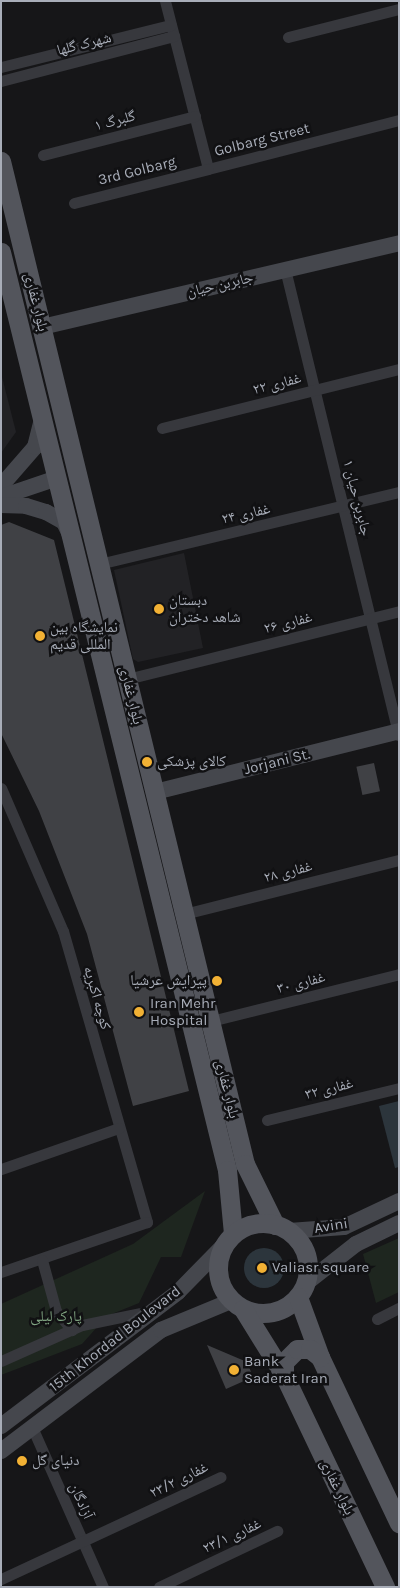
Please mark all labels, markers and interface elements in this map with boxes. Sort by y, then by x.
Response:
street label: شهرک گلها [55,29,113,59]
street label: گلبرگ ۱ [93,107,137,135]
street label: Golbarg Street [212,119,312,161]
street label: 3rd Golbarg [96,153,178,189]
street label: جابربن حیان [185,269,255,301]
street label: بلوار غفاری [20,271,52,333]
street label: غفاری ۲۲ [251,369,303,399]
street label: جابربن حیان ۱ [339,458,375,538]
street label: غفاری ۲۴ [220,500,272,528]
place label: دبستان شاهد دختران [169,591,241,626]
marker: دبستان شاهد دختران [153,603,165,615]
street label: غفاری ۲۶ [262,608,314,638]
place label: نمایشگاه بین المللی قدیم [50,618,118,653]
marker: نمایشگاه بین المللی قدیم [34,630,46,642]
street label: بلوار غفاری [115,664,147,726]
street label: Jorjani St. [242,745,312,779]
place label: کالای پزشکی [157,753,226,771]
marker: کالای پزشکی [141,756,153,768]
street label: غفاری ۲۸ [262,857,314,887]
street label: کوچه اکبریه [79,964,115,1032]
street label: غفاری ۳۰ [275,968,327,998]
place label: پیرایش عرشیا [130,972,207,990]
marker: پیرایش عرشیا [211,975,223,987]
place label: Iran Mehr Hospital [150,994,215,1029]
marker: Iran Mehr Hospital [132,1005,146,1019]
street label: بلوار غفاری [211,1058,243,1120]
street label: غفاری ۳۲ [303,1074,355,1104]
street label: Avini [313,1214,349,1238]
place label: Valiasr square [272,1259,369,1277]
marker: Valiasr square [256,1262,268,1274]
street label: 15th Khordad Boulevard [46,1282,184,1396]
park label: پارک لیلی [30,1308,82,1326]
place label: Bank Saderat Iran [244,1352,328,1387]
marker: Bank Saderat Iran [228,1364,240,1376]
place label: دنیای گل [32,1452,79,1470]
marker: دنیای گل [16,1455,28,1467]
street label: بلوار غفاری [316,1456,358,1518]
street label: غفاری ۲۳/۲ [147,1458,211,1502]
street label: آزادگان [65,1480,97,1522]
street label: غفاری ۲۳/۱ [200,1515,264,1557]

